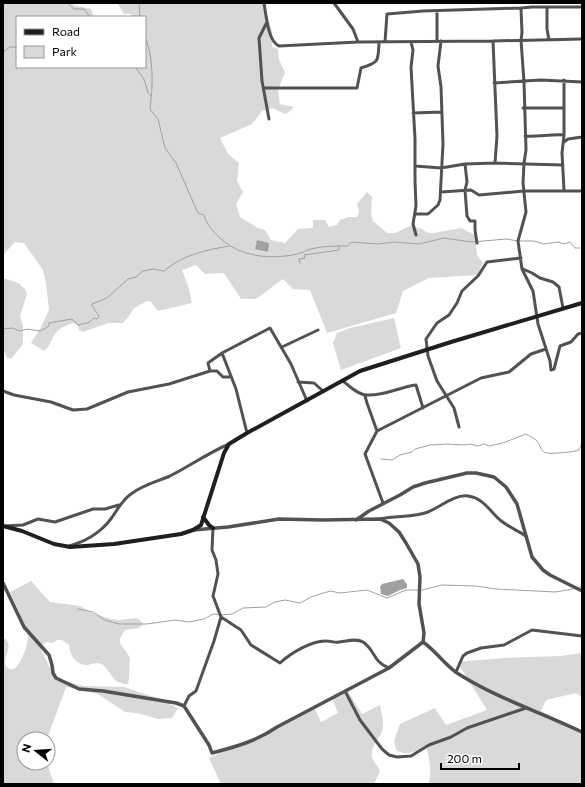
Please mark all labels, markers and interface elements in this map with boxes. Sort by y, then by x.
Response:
legend [16,16,146,68]
text: Road [52,24,80,38]
text: Park [52,44,78,58]
north arrow [16,731,56,771]
text: N [19,742,33,754]
scale bar [441,745,519,771]
text: 200 m [447,751,482,765]

